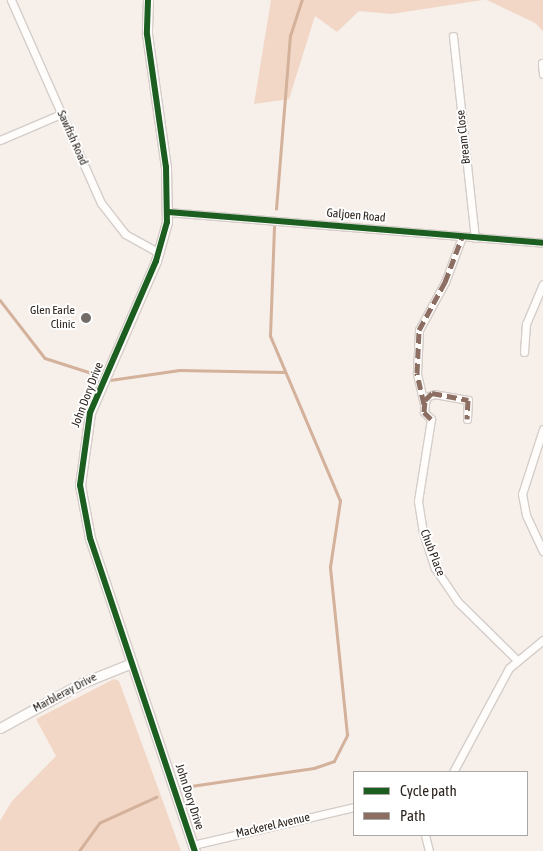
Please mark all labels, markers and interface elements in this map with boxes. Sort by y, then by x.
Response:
street label: Sawfish Road [54,108,90,168]
street label: Bream Close [454,109,474,165]
street label: Galjoen Road [326,206,386,226]
place label: Glen Earle Clinic [30,304,75,332]
marker: Glen Earle Clinic [79,311,93,325]
street label: John Dory Drive [69,360,107,430]
street label: Chub Place [417,528,447,578]
street label: Marbleray Drive [31,670,99,716]
street label: John Dory Drive [172,762,206,832]
legend [353,771,528,836]
text: Cycle path [400,782,457,799]
text: Path [400,807,426,824]
street label: Mackerel Avenue [235,810,311,842]

